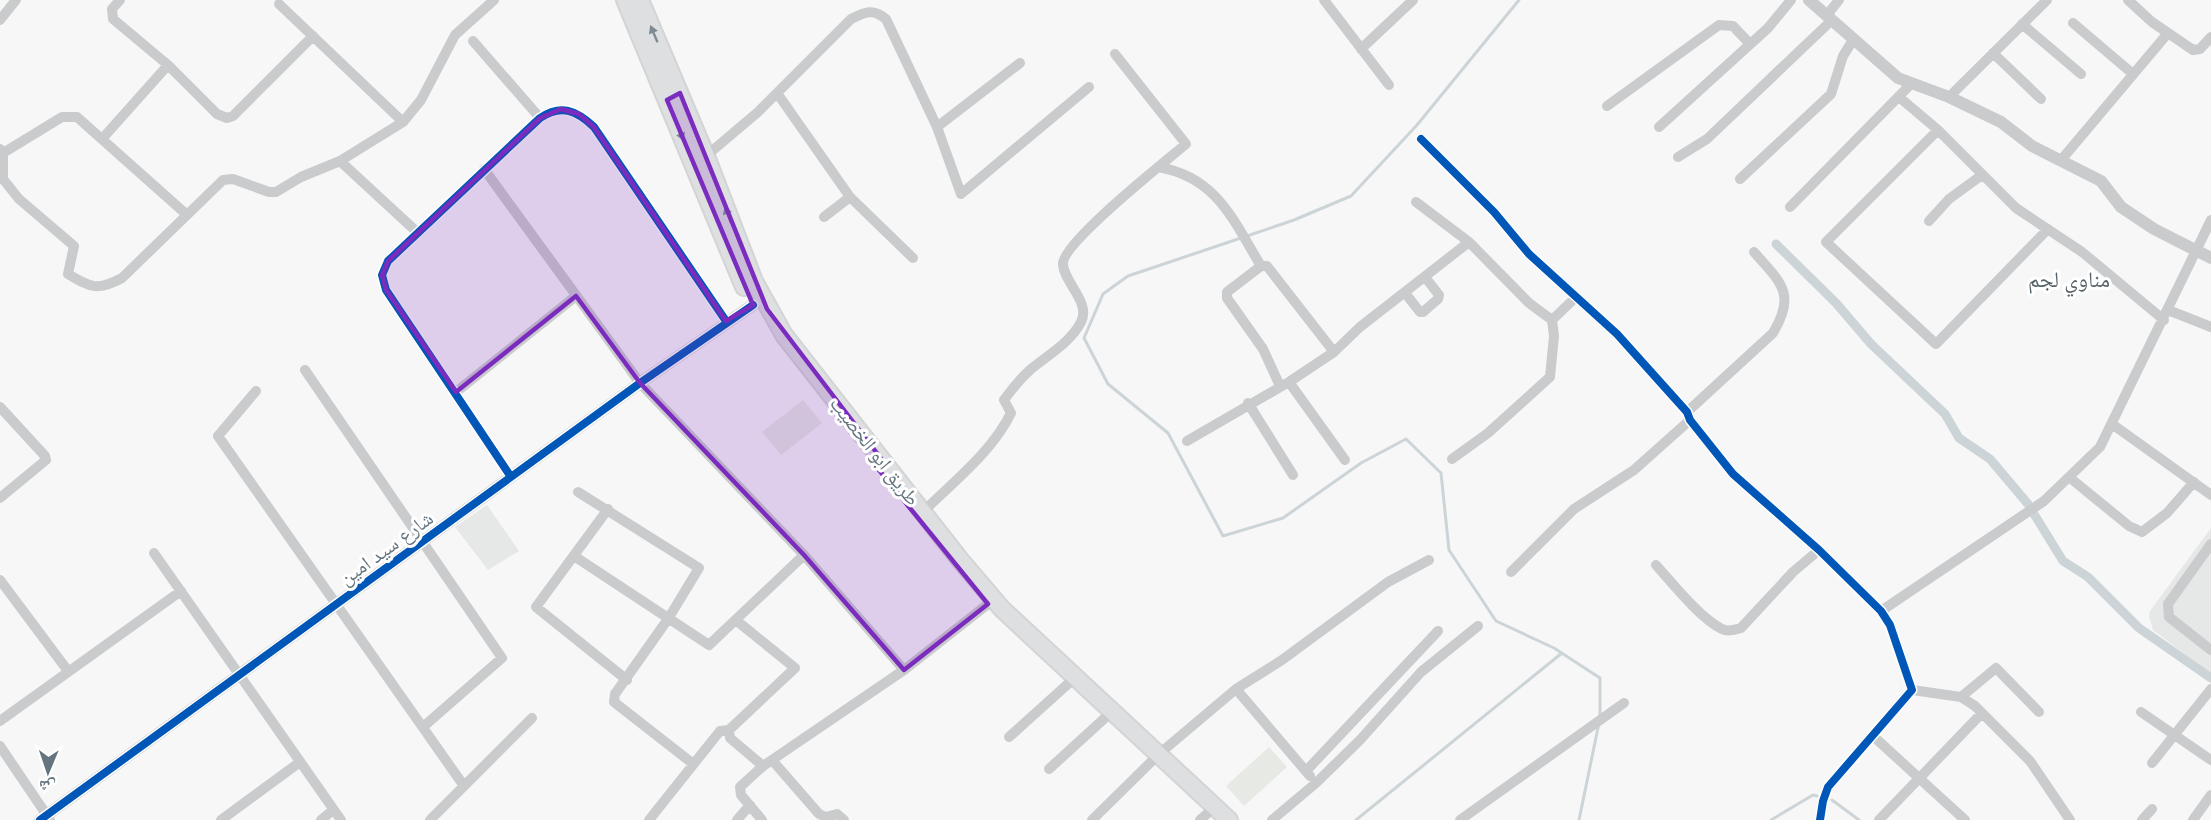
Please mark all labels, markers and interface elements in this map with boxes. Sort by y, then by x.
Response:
one-way arrow [649,25,659,43]
one-way arrow [675,123,685,141]
one-way arrow [723,205,733,223]
district label: مناوي لجم [2028,266,2110,297]
street label: طريق ابو الخصيب [825,392,925,510]
street label: شارع سيد امين [334,506,438,591]
north arrow [18,742,78,802]
text: ش [39,777,56,796]

